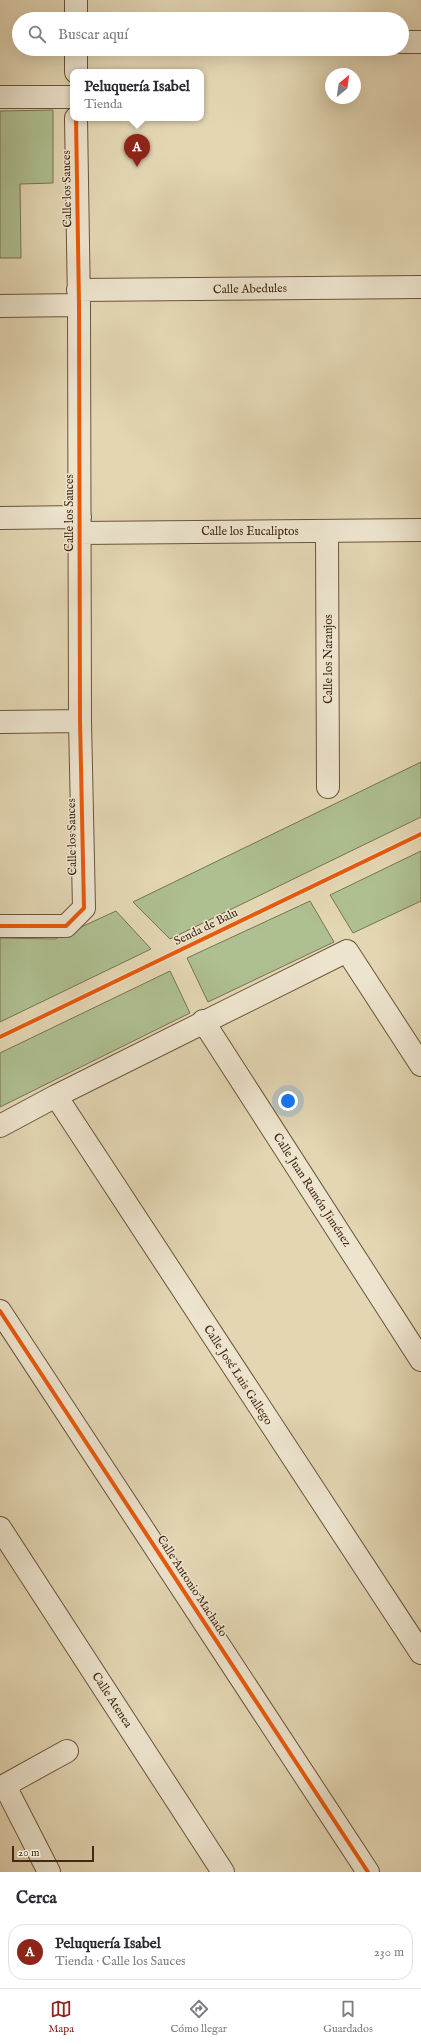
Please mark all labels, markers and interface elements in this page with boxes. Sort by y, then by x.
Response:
search box [12,12,409,56]
icon: search [26,23,48,45]
text: Buscar aquí [58,25,128,44]
north arrow [325,68,361,104]
popup [70,69,204,121]
text: Peluquería Isabel [84,77,190,96]
text: Tienda [84,96,122,113]
pin: A [124,134,150,167]
street label: Calle los Sauces [59,150,75,228]
street label: Calle Abedules [213,281,287,297]
street label: Calle los Sauces [62,474,77,552]
street label: Calle los Eucaliptos [201,524,299,540]
street label: Calle los Naranjos [321,614,336,704]
street label: Calle los Sauces [64,798,80,876]
street label: Senda de Balu [172,905,240,949]
your location [278,1091,298,1111]
street label: Calle Juan Ramón Jiménez [269,1130,355,1251]
street label: Calle José Luis Gallego [199,1322,276,1429]
street label: Calle Antonio Machado [154,1532,231,1640]
street label: Calle Atenea [88,1669,136,1731]
scale bar [12,1844,94,1863]
text: 20 m [18,1846,39,1860]
text: Cerca [16,1888,57,1909]
text: Peluquería Isabel [55,1934,161,1953]
text: A [26,1944,34,1961]
text: 230 m [374,1944,404,1961]
text: Tienda · Calle los Sauces [55,1953,186,1970]
tab: Mapa [48,1998,74,2036]
tab: Cómo llegar [170,1998,227,2036]
tab: Guardados [323,1998,373,2036]

